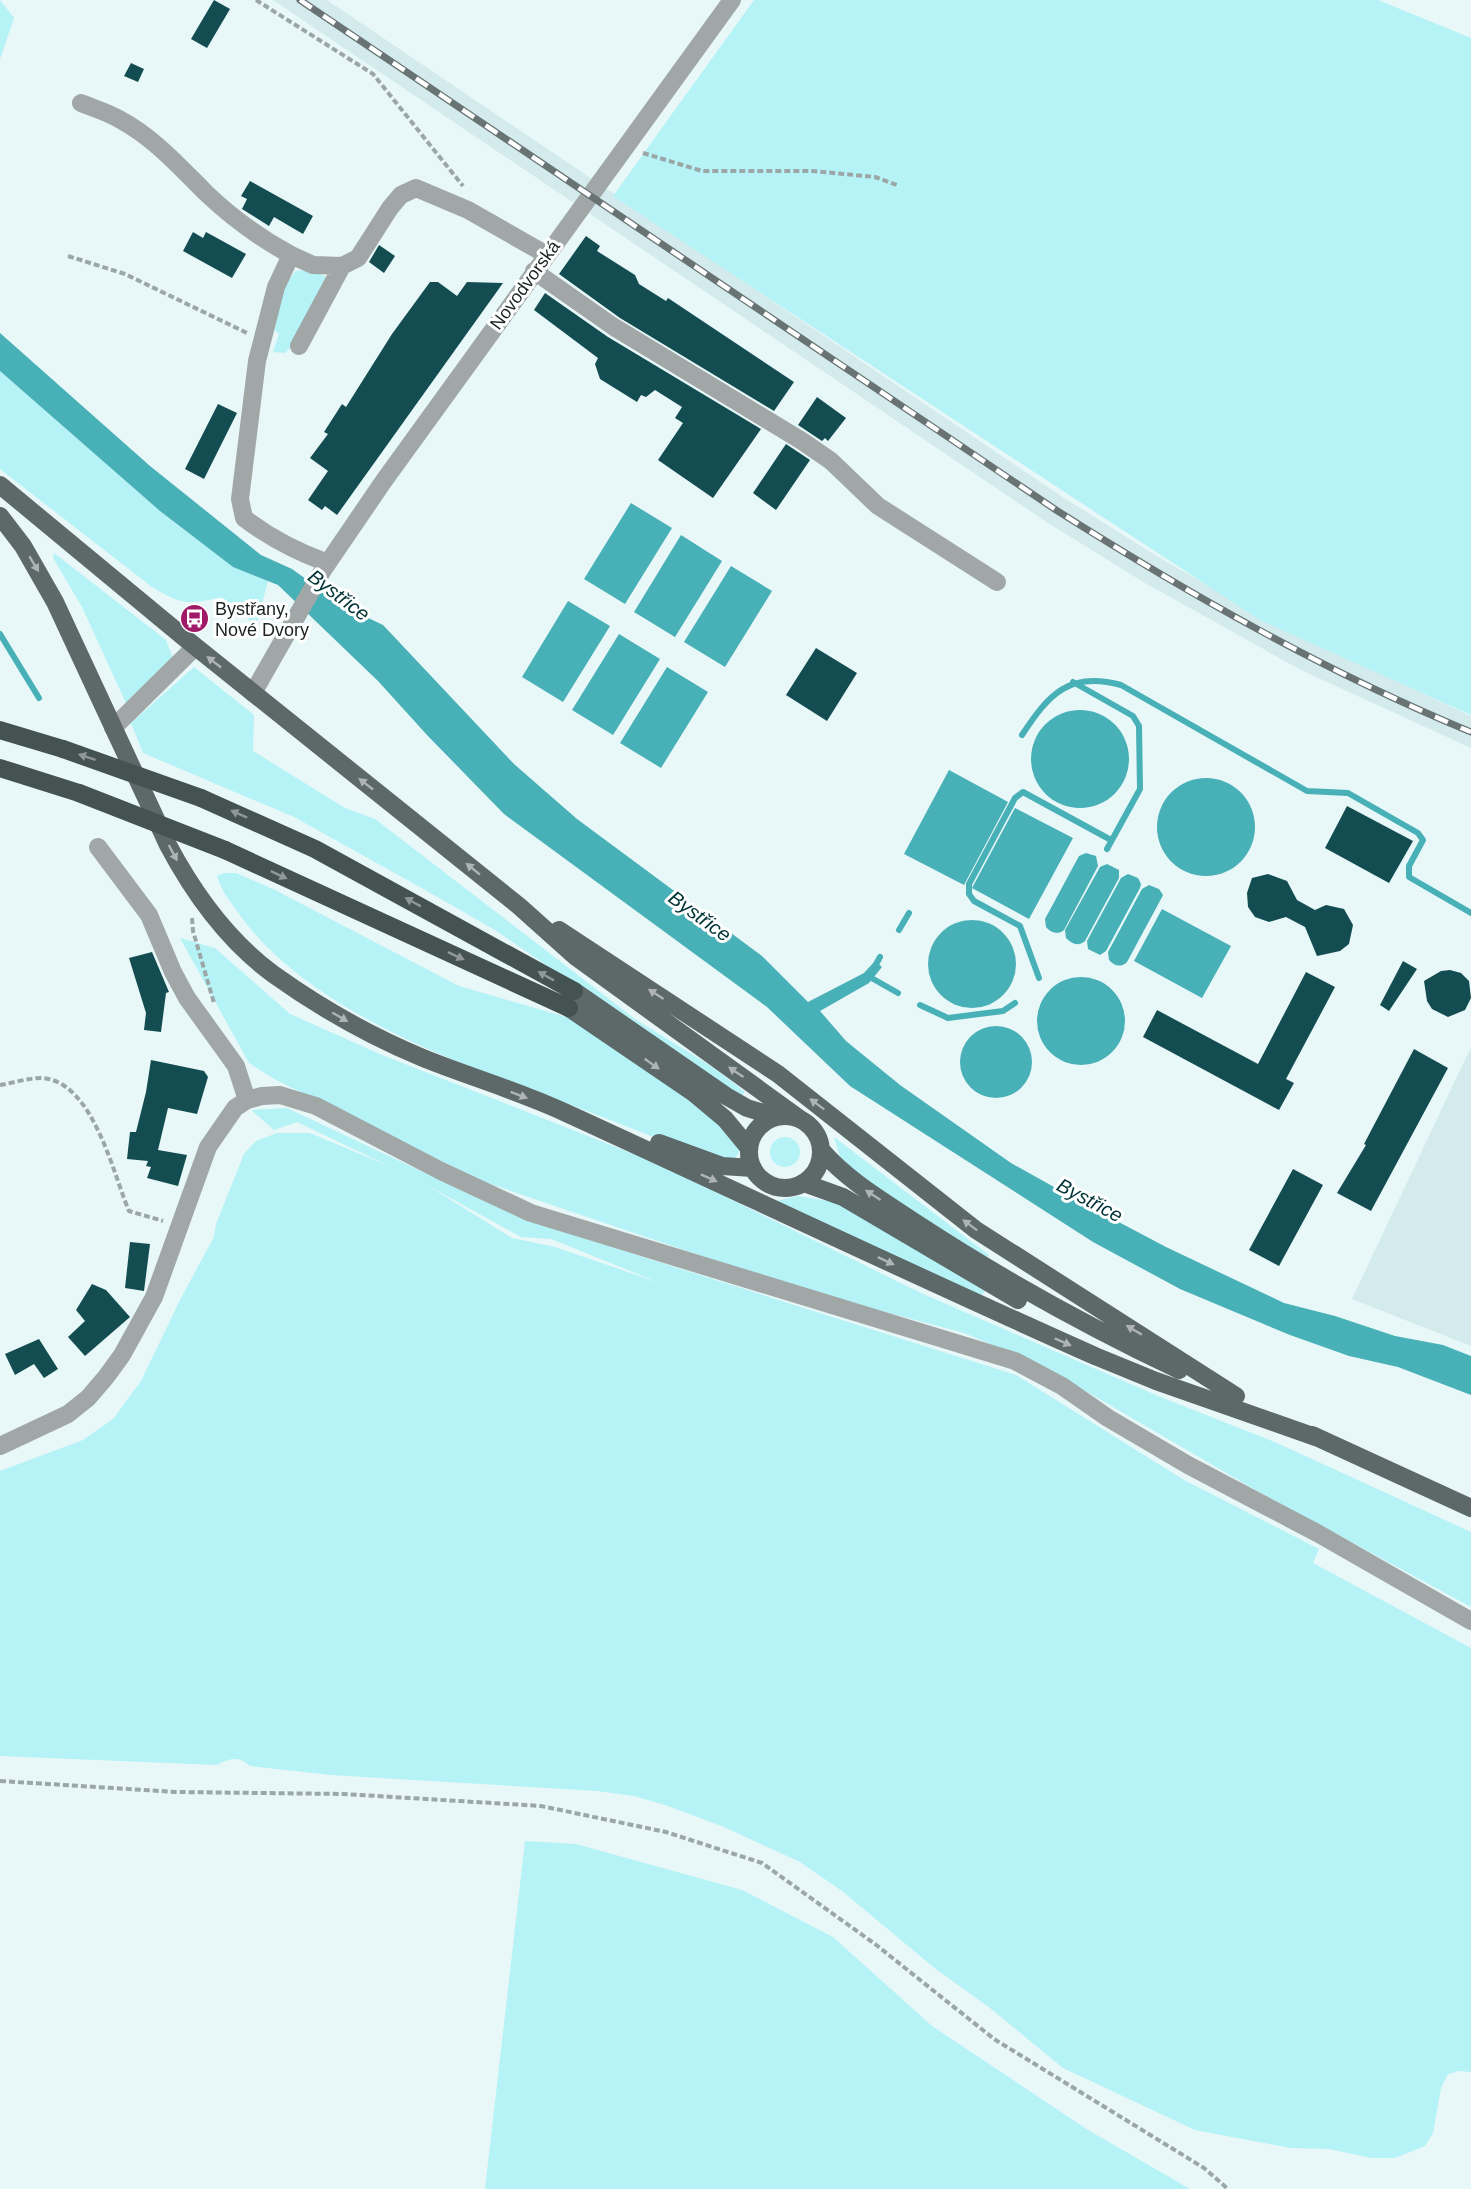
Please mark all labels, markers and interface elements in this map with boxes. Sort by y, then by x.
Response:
street label: Novodvorská [486,236,565,333]
one-way arrow [28,556,39,572]
water label: Bystřice [304,565,374,625]
place label: Bystřany, Nové Dvory [215,599,309,640]
bus stop icon: Bystřany, Nové Dvory [178,603,210,635]
one-way arrow [207,657,222,669]
one-way arrow [78,751,96,761]
one-way arrow [359,779,374,791]
one-way arrow [230,809,247,818]
one-way arrow [168,845,178,862]
one-way arrow [465,863,481,876]
one-way arrow [270,870,287,879]
water label: Bystřice [665,886,735,946]
one-way arrow [405,896,421,907]
one-way arrow [447,951,464,960]
one-way arrow [538,971,555,981]
one-way arrow [648,989,664,1000]
one-way arrow [332,1012,349,1022]
one-way arrow [644,1058,660,1070]
one-way arrow [729,1066,745,1078]
one-way arrow [510,1090,528,1100]
one-way arrow [810,1098,825,1110]
one-way arrow [700,1174,718,1183]
water label: Bystřice [1053,1174,1127,1226]
one-way arrow [865,1189,882,1200]
one-way arrow [962,1220,977,1232]
one-way arrow [877,1256,894,1265]
one-way arrow [1126,1325,1142,1336]
one-way arrow [1054,1338,1072,1347]

